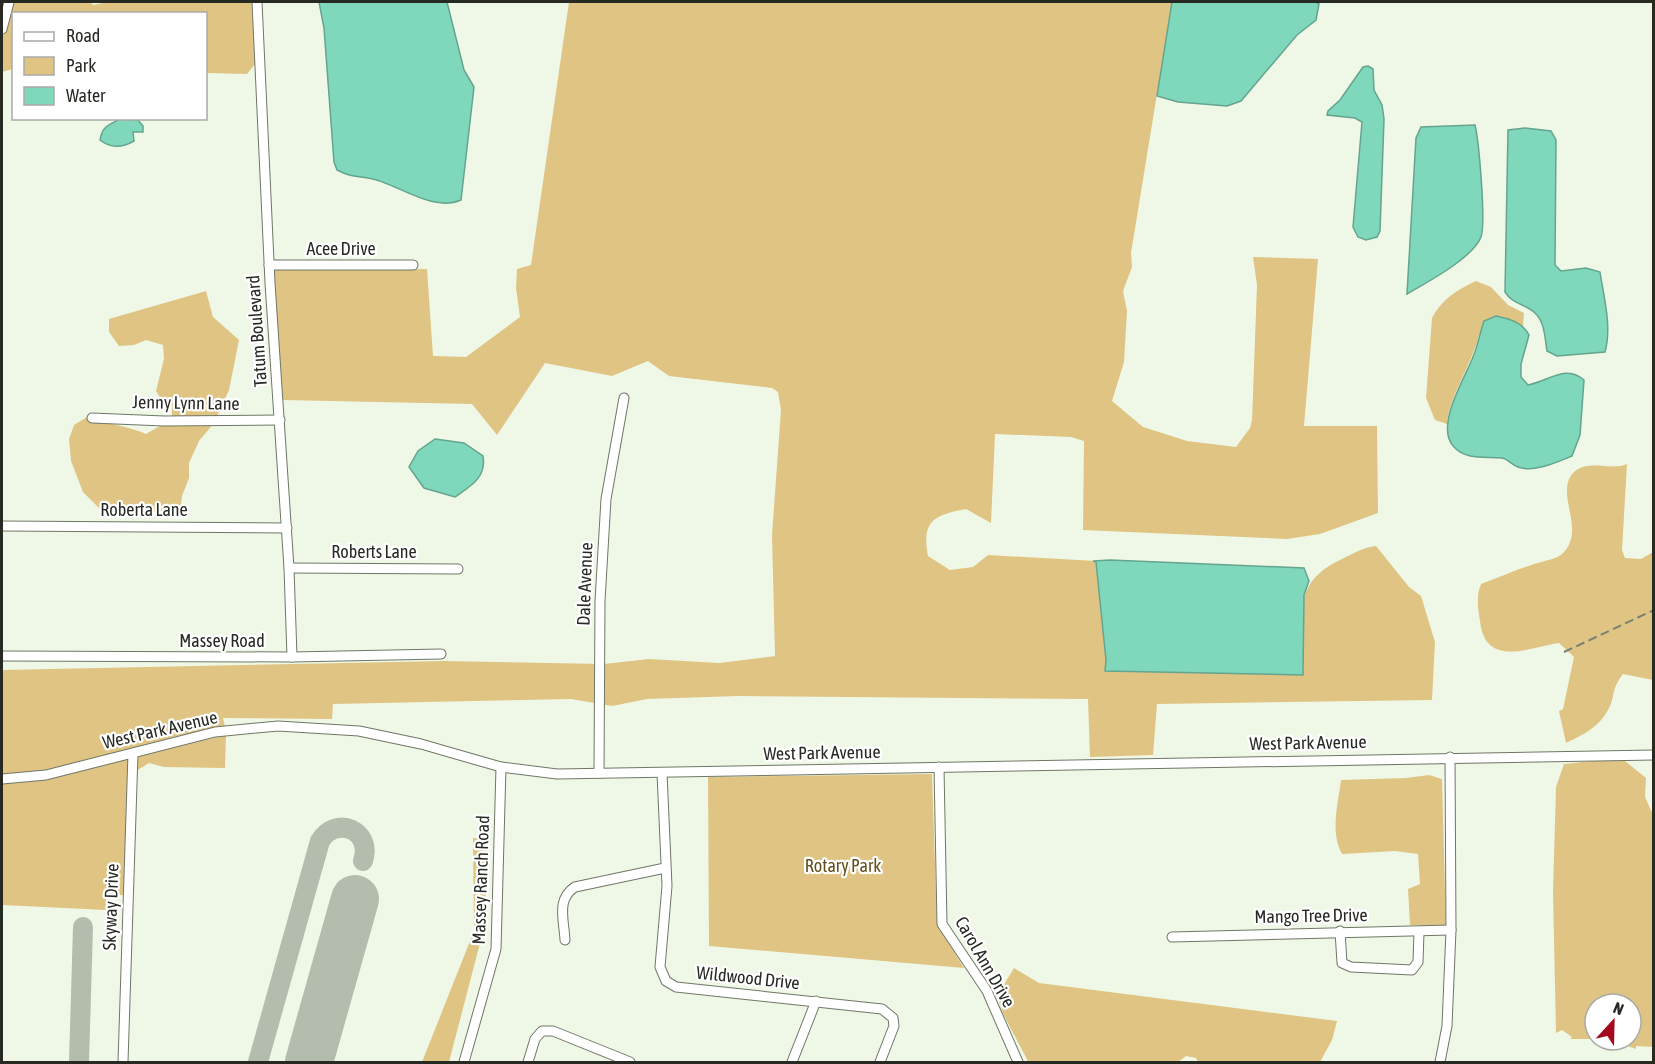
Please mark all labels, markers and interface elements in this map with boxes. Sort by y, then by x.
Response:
legend [12,12,207,120]
text: Road [66,25,100,46]
text: Park [66,55,96,76]
text: Water [66,85,106,106]
street label: Acee Drive [306,238,376,259]
street label: Tatum Boulevard [242,274,271,388]
street label: Jenny Lynn Lane [132,391,240,414]
street label: Roberta Lane [100,499,188,520]
street label: Roberts Lane [331,541,417,562]
street label: Dale Avenue [573,542,596,626]
street label: Massey Road [179,630,265,651]
street label: West Park Avenue [101,706,219,753]
street label: West Park Avenue [1249,731,1367,754]
street label: West Park Avenue [763,741,881,764]
street label: Massey Ranch Road [468,815,493,945]
park label: Rotary Park [805,855,881,876]
street label: Skyway Drive [98,863,123,951]
street label: Mango Tree Drive [1254,904,1368,927]
street label: Carol Ann Drive [951,913,1020,1011]
street label: Wildwood Drive [695,962,801,993]
north arrow [1583,992,1643,1052]
text: N [1611,998,1626,1018]

